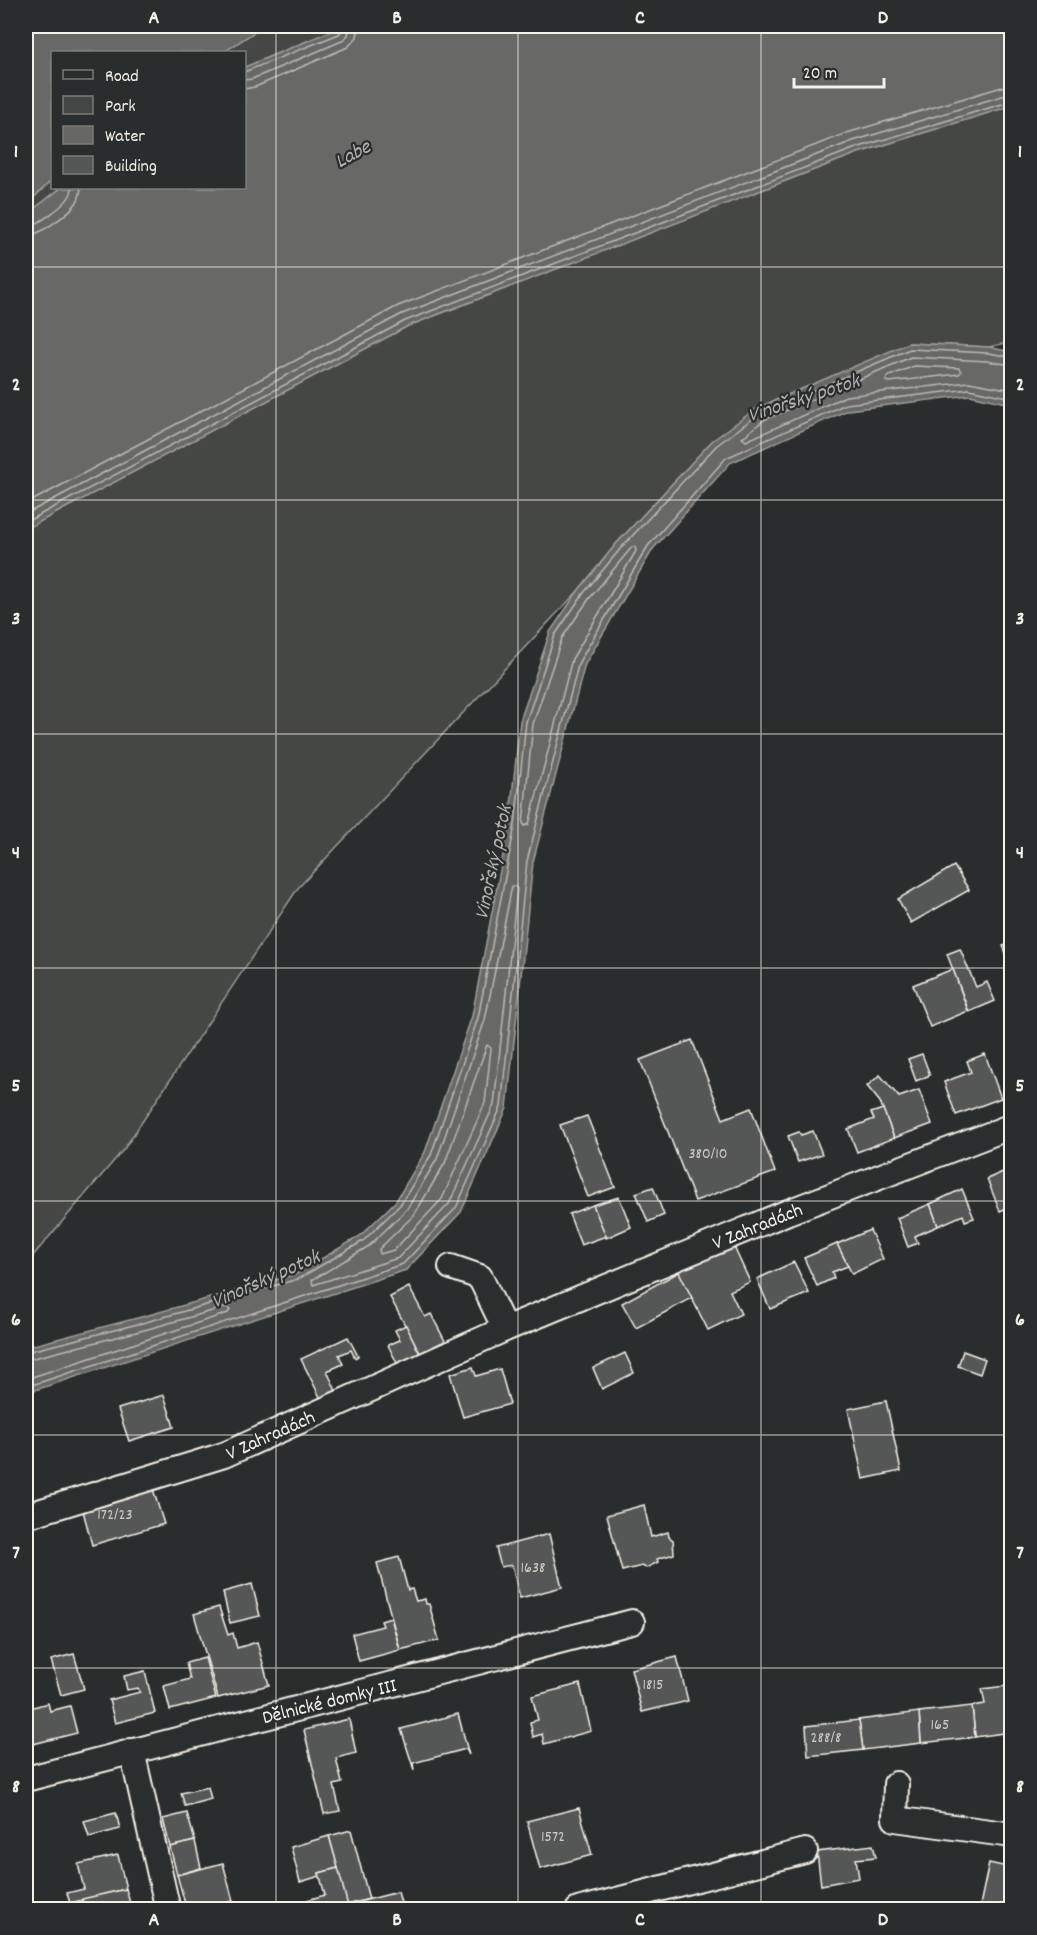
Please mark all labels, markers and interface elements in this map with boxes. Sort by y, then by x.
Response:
text: A [149,5,160,33]
text: B [392,5,402,33]
text: C [635,5,645,33]
text: D [878,5,889,33]
legend [51,51,246,189]
scale bar [794,51,884,89]
text: 20 m [803,62,837,87]
text: Road [105,65,139,90]
text: Park [105,95,136,120]
text: Water [105,125,145,150]
water label: Labe [330,133,378,178]
text: 1 [14,139,18,167]
text: 1 [1018,139,1022,167]
text: Building [105,155,157,180]
water label: Vinořský potok [744,367,866,432]
text: 2 [12,372,20,400]
text: 2 [1016,372,1024,400]
text: 3 [12,606,20,634]
text: 3 [1016,606,1024,634]
water label: Vinořský potok [468,800,522,923]
text: 4 [12,840,20,868]
text: 4 [1016,840,1024,868]
text: 5 [11,1073,21,1101]
text: 5 [1015,1073,1025,1101]
house number: 380/10 [688,1143,728,1166]
street label: V Zahradách [709,1197,807,1259]
water label: Vinořský potok [207,1242,328,1318]
text: 6 [11,1307,21,1335]
text: 6 [1015,1307,1025,1335]
street label: V Zahradách [222,1405,320,1469]
house number: 172/23 [97,1504,133,1527]
text: 7 [12,1540,20,1568]
text: 7 [1016,1540,1024,1568]
house number: 1638 [521,1557,545,1580]
street label: Dělnické domky III [260,1673,400,1733]
house number: 1815 [643,1674,663,1697]
house number: 165 [931,1714,949,1737]
house number: 288/8 [811,1727,841,1750]
text: 8 [12,1774,20,1802]
text: 8 [1016,1774,1024,1802]
house number: 1572 [541,1826,565,1849]
text: A [149,1907,160,1935]
text: B [392,1907,402,1935]
text: C [635,1907,645,1935]
text: D [878,1907,889,1935]

